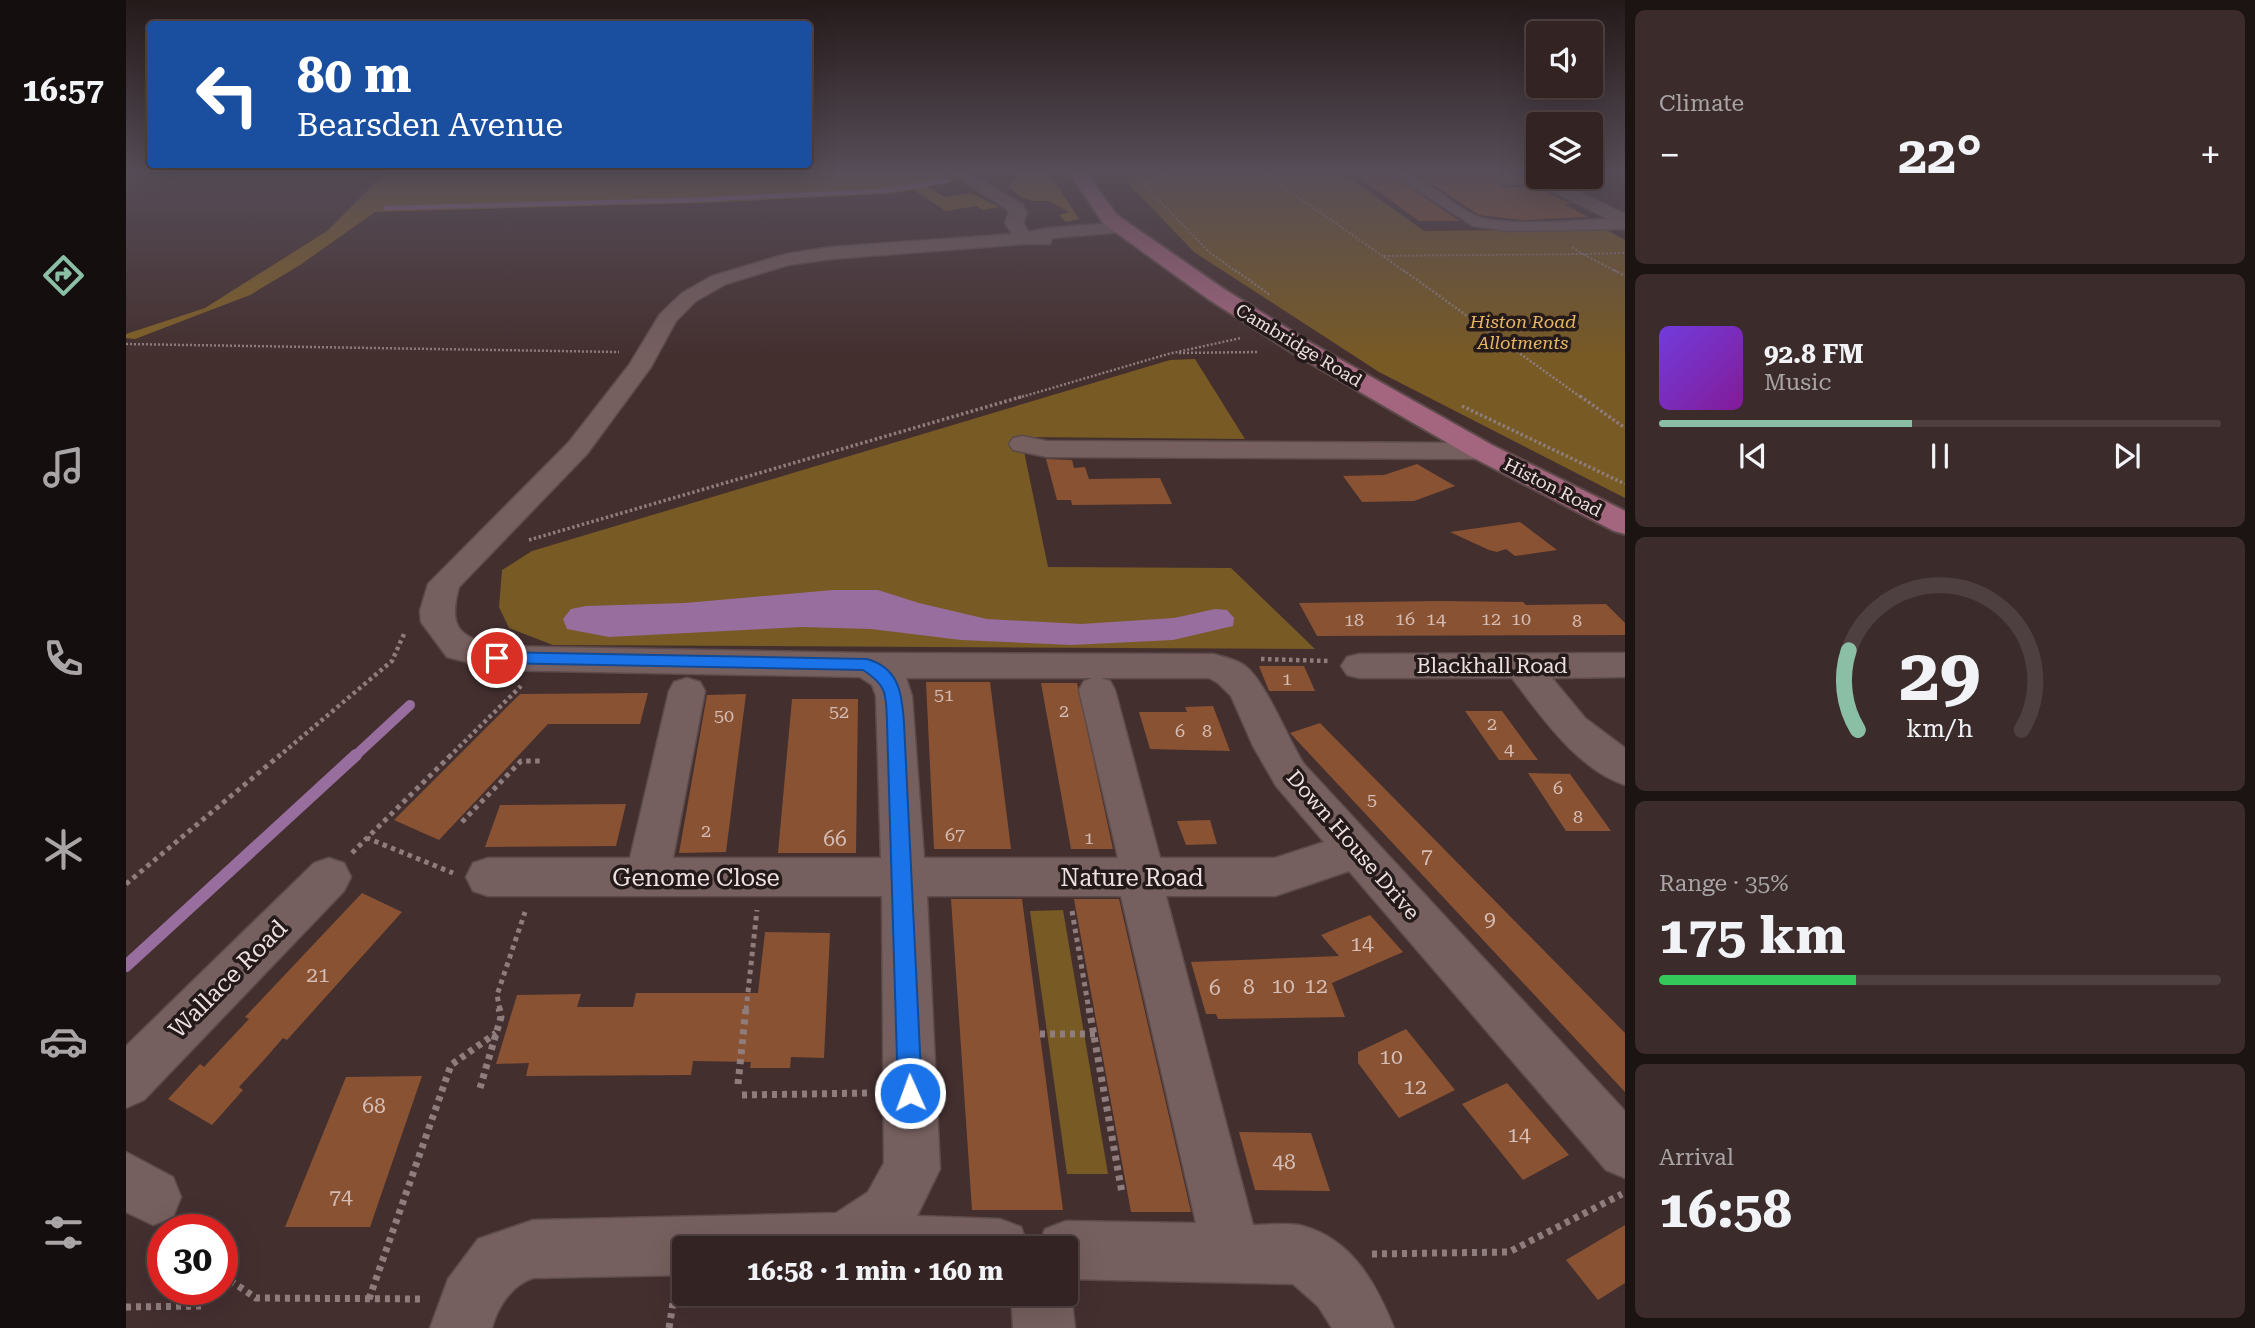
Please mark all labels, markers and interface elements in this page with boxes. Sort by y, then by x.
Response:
map controls [1526,21,1603,189]
button: sound [1526,21,1603,98]
text: 80 m [297,47,412,104]
icon: left [182,49,273,140]
text: 16:57 [22,71,104,109]
text: Climate [1659,90,1744,117]
text: Bearsden Avenue [297,106,563,144]
button: layers [1526,112,1603,189]
text: 22° [1898,125,1982,186]
text: − [1659,133,1680,177]
text: + [2200,133,2221,177]
icon: directions [39,251,88,300]
street label: Cambridge Road [1232,299,1366,391]
park label: Histon Road Allotments [1469,311,1576,353]
text: 92.8 FM [1764,339,1864,369]
text: Music [1764,369,1831,396]
icon: previous [1734,437,1772,475]
icon: pause [1921,437,1959,475]
icon: next [2108,437,2146,475]
icon: music [39,443,88,492]
street label: Histon Road [1500,453,1606,521]
house number: 16 [1395,608,1415,629]
house number: 14 [1426,608,1446,629]
house number: 12 [1481,608,1501,629]
house number: 10 [1511,608,1531,629]
house number: 18 [1344,609,1364,630]
house number: 8 [1572,610,1582,631]
pin [467,628,527,688]
text: 29 [1899,633,1981,718]
icon: phone [39,634,88,683]
icon: arrive [478,639,516,677]
street label: Blackhall Road [1416,654,1568,678]
house number: 1 [1282,668,1292,689]
house number: 51 [934,684,954,705]
house number: 2 [1059,700,1069,721]
house number: 52 [829,701,849,722]
house number: 50 [714,705,734,726]
house number: 2 [1487,713,1497,734]
text: km/h [1907,714,1973,743]
house number: 6 [1175,720,1185,741]
house number: 8 [1202,720,1212,741]
house number: 4 [1504,738,1514,759]
street label: Down House Drive [1282,765,1424,925]
house number: 6 [1553,777,1563,798]
house number: 5 [1367,789,1377,810]
house number: 8 [1573,806,1583,827]
house number: 2 [701,820,711,841]
house number: 67 [945,824,965,845]
icon: climate [39,825,88,874]
house number: 66 [823,827,847,851]
house number: 1 [1084,827,1094,848]
house number: 7 [1421,844,1433,868]
street label: Genome Close [612,864,780,892]
street label: Nature Road [1060,864,1204,892]
text: Range · 35% [1659,870,1788,897]
text: 175 km [1659,905,1846,966]
house number: 9 [1484,907,1496,931]
street label: Wallace Road [163,914,293,1044]
house number: 14 [1350,932,1374,956]
house number: 21 [306,963,330,987]
house number: 10 [1271,974,1295,998]
house number: 12 [1304,974,1328,998]
house number: 8 [1243,975,1255,999]
house number: 6 [1209,976,1221,1000]
icon: car [39,1017,88,1066]
house number: 10 [1379,1045,1403,1069]
position arrow [873,1056,947,1130]
house number: 12 [1403,1075,1427,1099]
house number: 68 [362,1094,386,1118]
house number: 14 [1507,1123,1531,1147]
text: Arrival [1659,1144,1734,1171]
house number: 48 [1272,1150,1296,1174]
text: 16:58 [1659,1179,1792,1240]
house number: 74 [329,1185,353,1209]
icon: filters [39,1208,88,1257]
speed limit sign: 30 [147,1214,238,1305]
text: 16:58 · 1 min · 160 m [747,1256,1003,1286]

